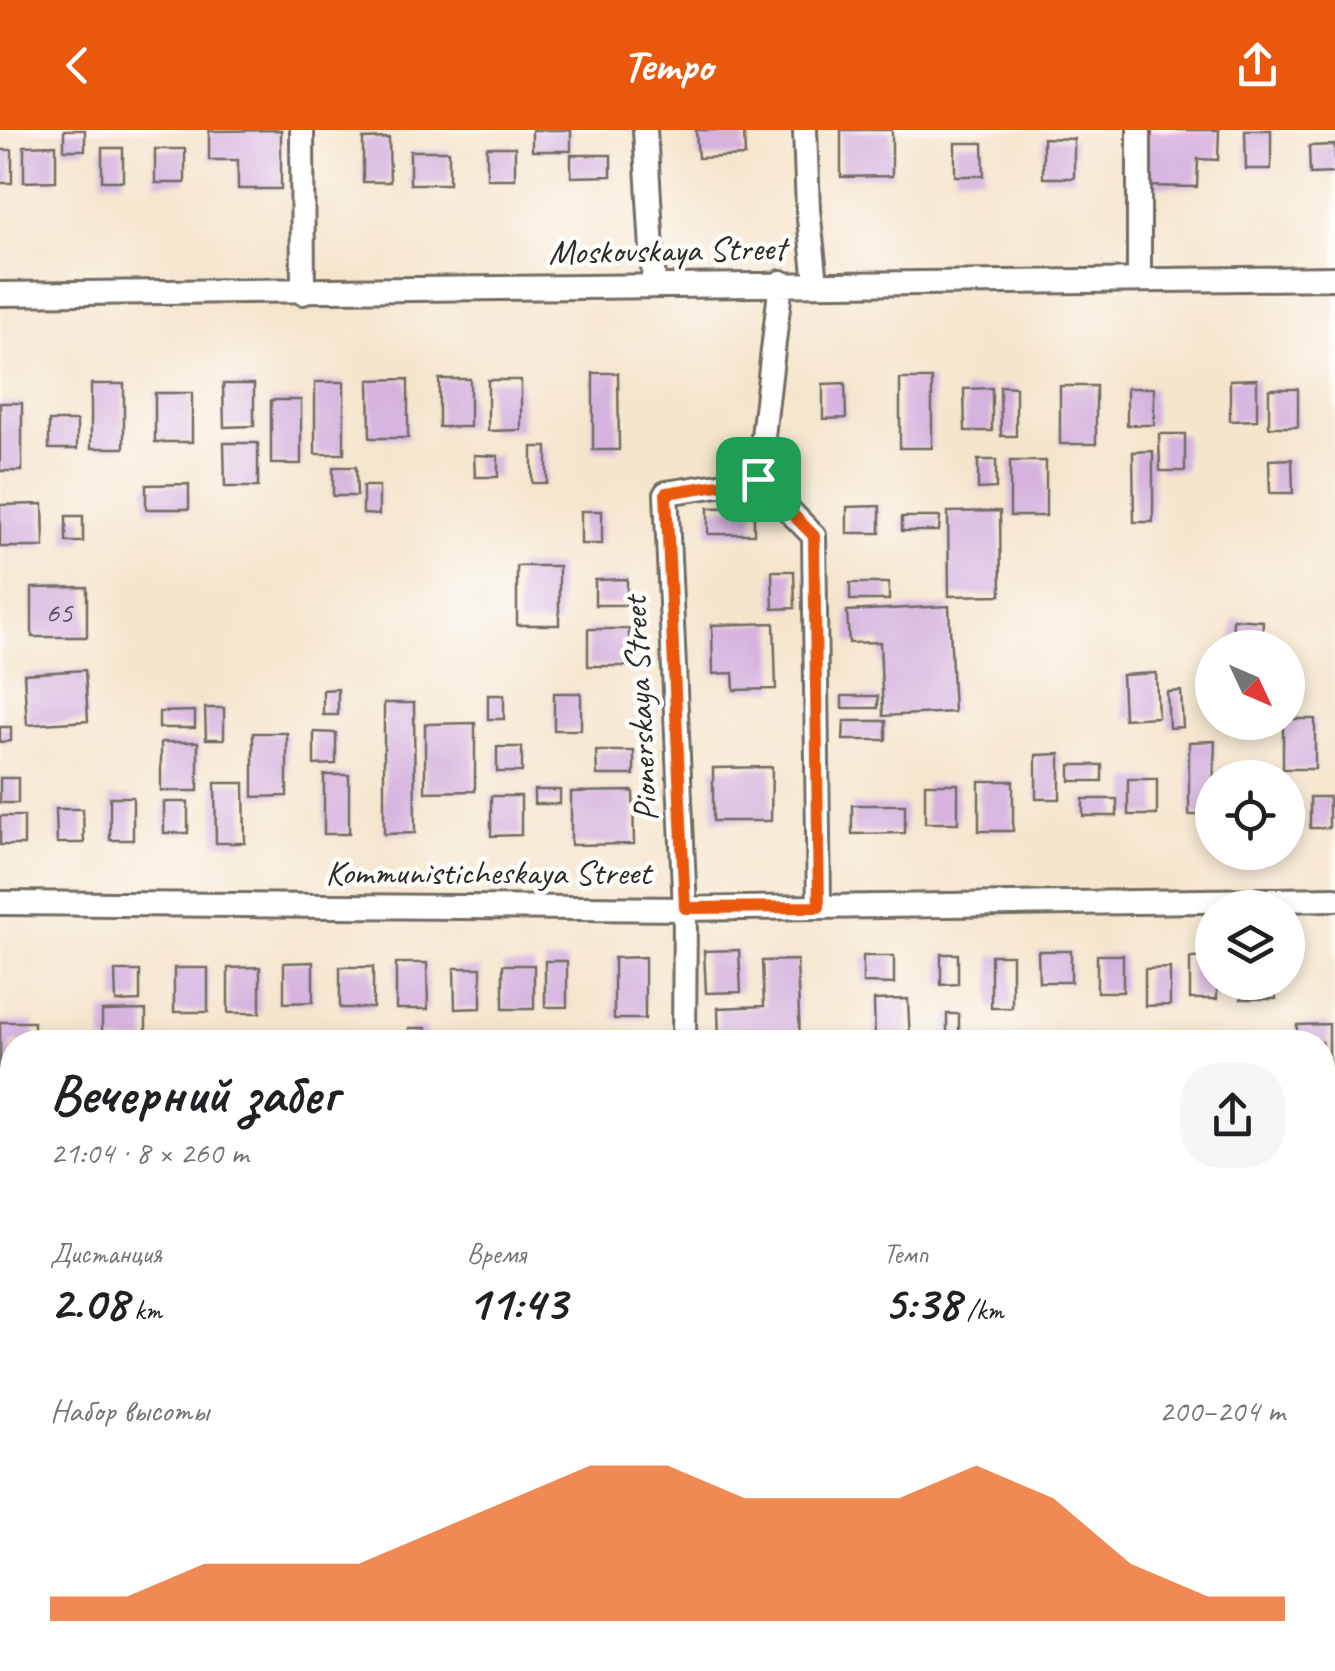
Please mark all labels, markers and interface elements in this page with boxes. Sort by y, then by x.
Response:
text: Tempo [622,37,713,94]
icon: back [50,38,105,93]
icon: share [1230,38,1285,93]
street label: Moskovskaya Street [548,225,790,275]
pin [716,437,801,522]
icon: arrive [731,452,786,507]
street label: Pionerskaya Street [611,592,668,823]
house number: 65 [46,593,74,631]
north arrow [1195,630,1305,740]
map controls [1195,630,1305,1000]
button: locate [1195,760,1305,870]
street label: Kommunisticheskaya Street [326,850,654,895]
button: layers [1195,890,1305,1000]
text: Вечерний забег [50,1059,338,1129]
button: share [1180,1063,1285,1168]
text: 21:04 · 8 × 260 m [50,1132,248,1173]
text: Дистанция [50,1236,162,1271]
text: Время [467,1236,526,1271]
text: Темп [883,1236,928,1271]
text: 2.08 [50,1271,127,1334]
text: 11:43 [467,1271,567,1334]
text: 5:38 [883,1271,960,1334]
text: km [127,1292,162,1327]
text: /km [960,1292,1003,1327]
text: Набор высоты [50,1390,209,1431]
text: 200–204 m [1159,1390,1285,1431]

